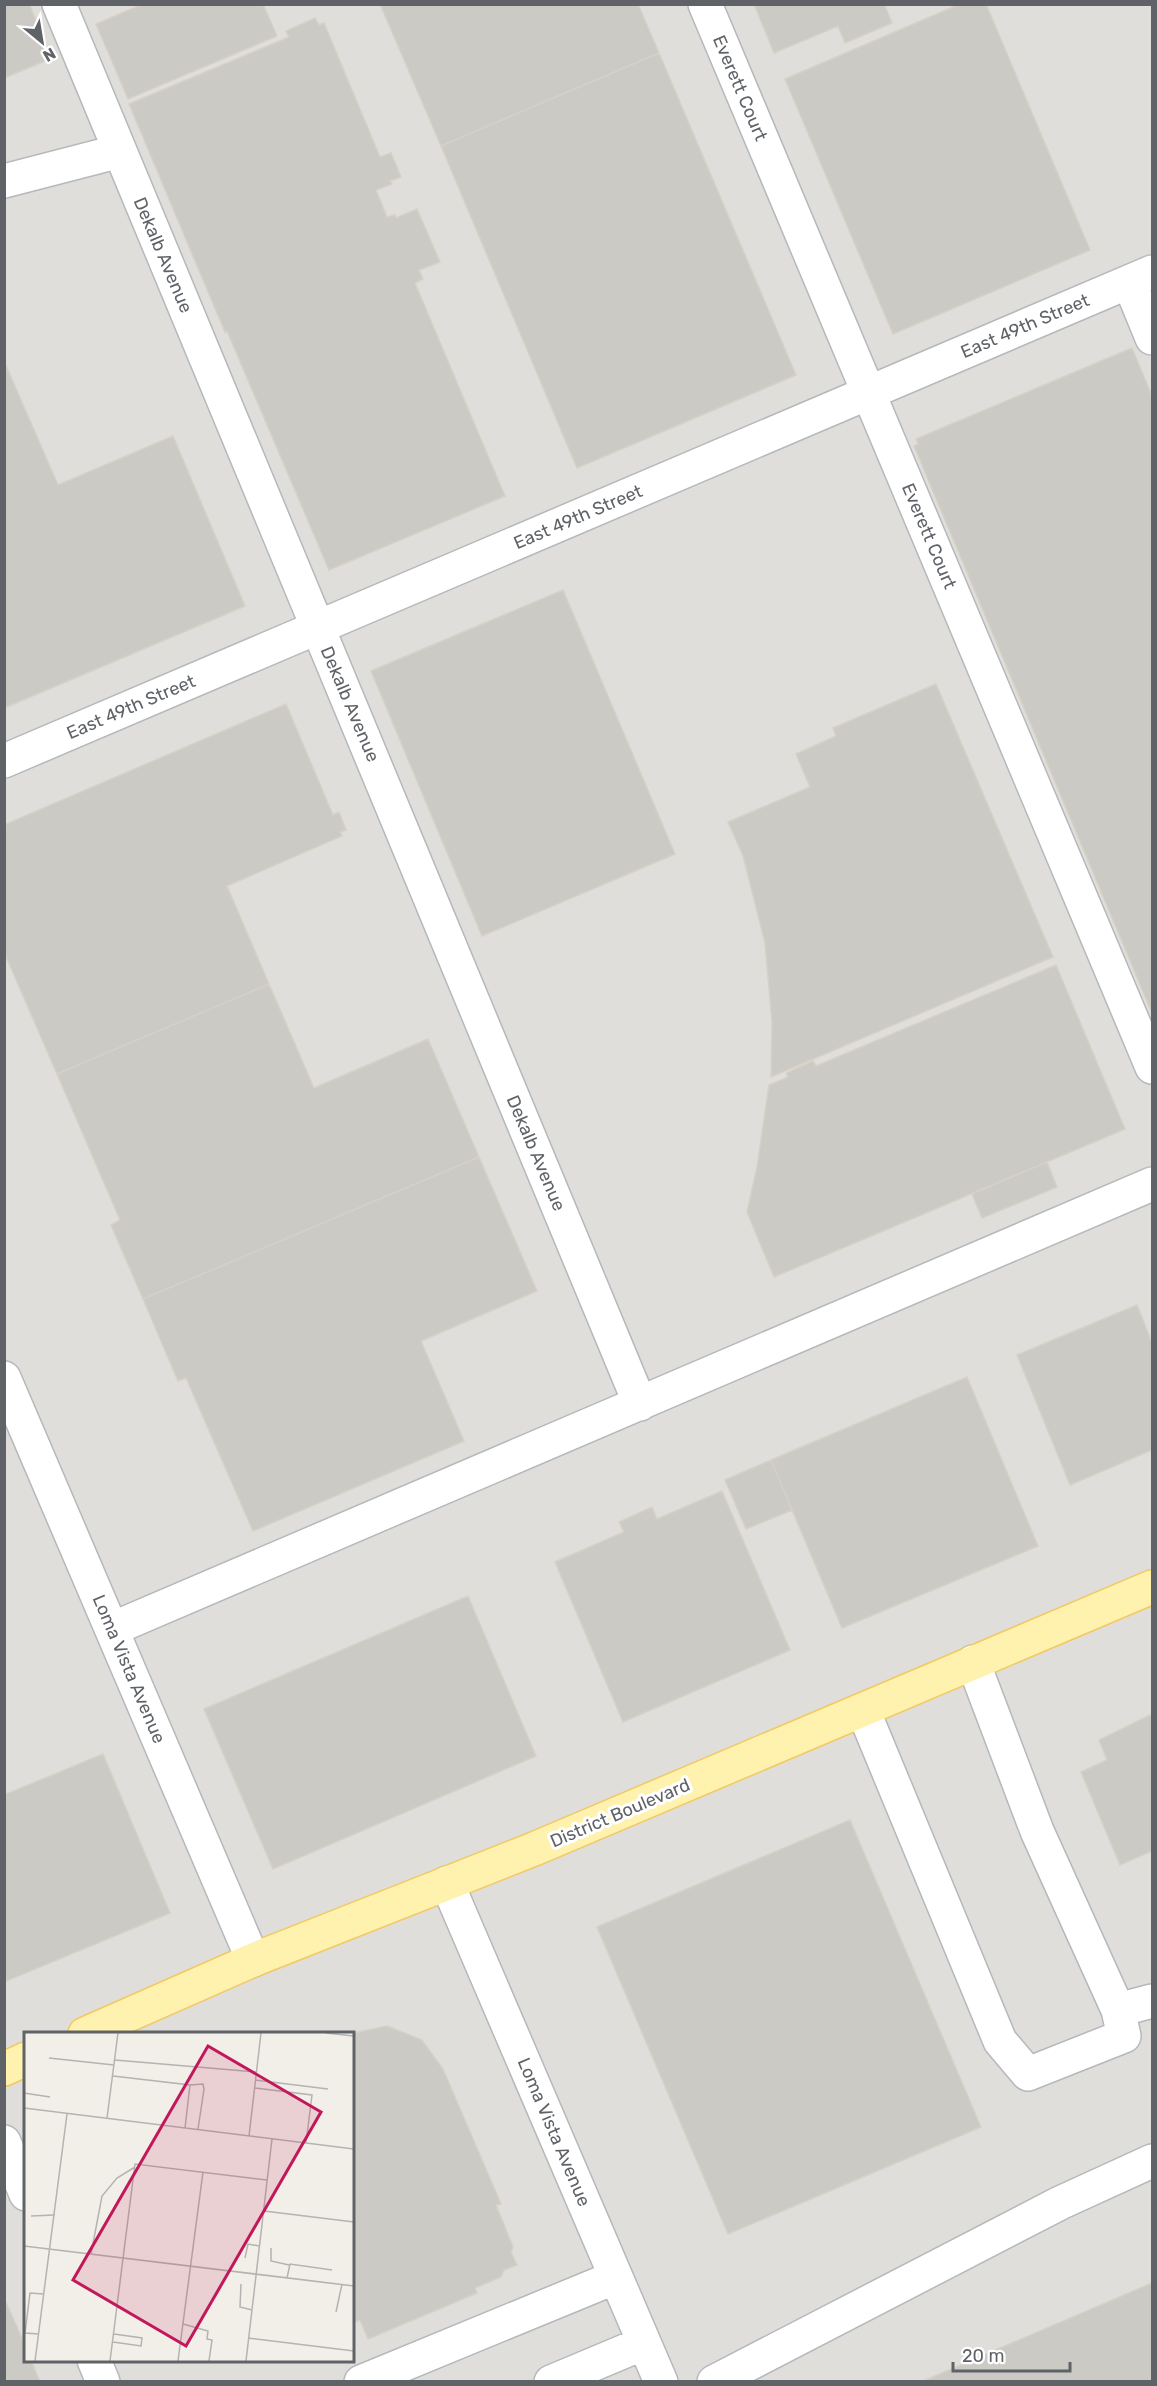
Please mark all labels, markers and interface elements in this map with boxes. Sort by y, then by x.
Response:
north arrow [12,12,72,72]
street label: Everett Court [708,32,772,144]
text: N [40,43,59,66]
street label: Dekalb Avenue [129,194,197,316]
street label: East 49th Street [957,289,1093,363]
street label: East 49th Street [510,480,646,554]
street label: Everett Court [897,480,961,592]
street label: Dekalb Avenue [316,643,384,765]
street label: East 49th Street [63,670,199,744]
street label: Dekalb Avenue [502,1092,570,1214]
street label: Loma Vista Avenue [88,1591,170,1747]
street label: District Boulevard [547,1774,693,1852]
inset map [24,2032,354,2362]
street label: Loma Vista Avenue [513,2054,595,2210]
scale bar [953,2335,1070,2373]
text: 20 m [962,2345,1004,2367]

